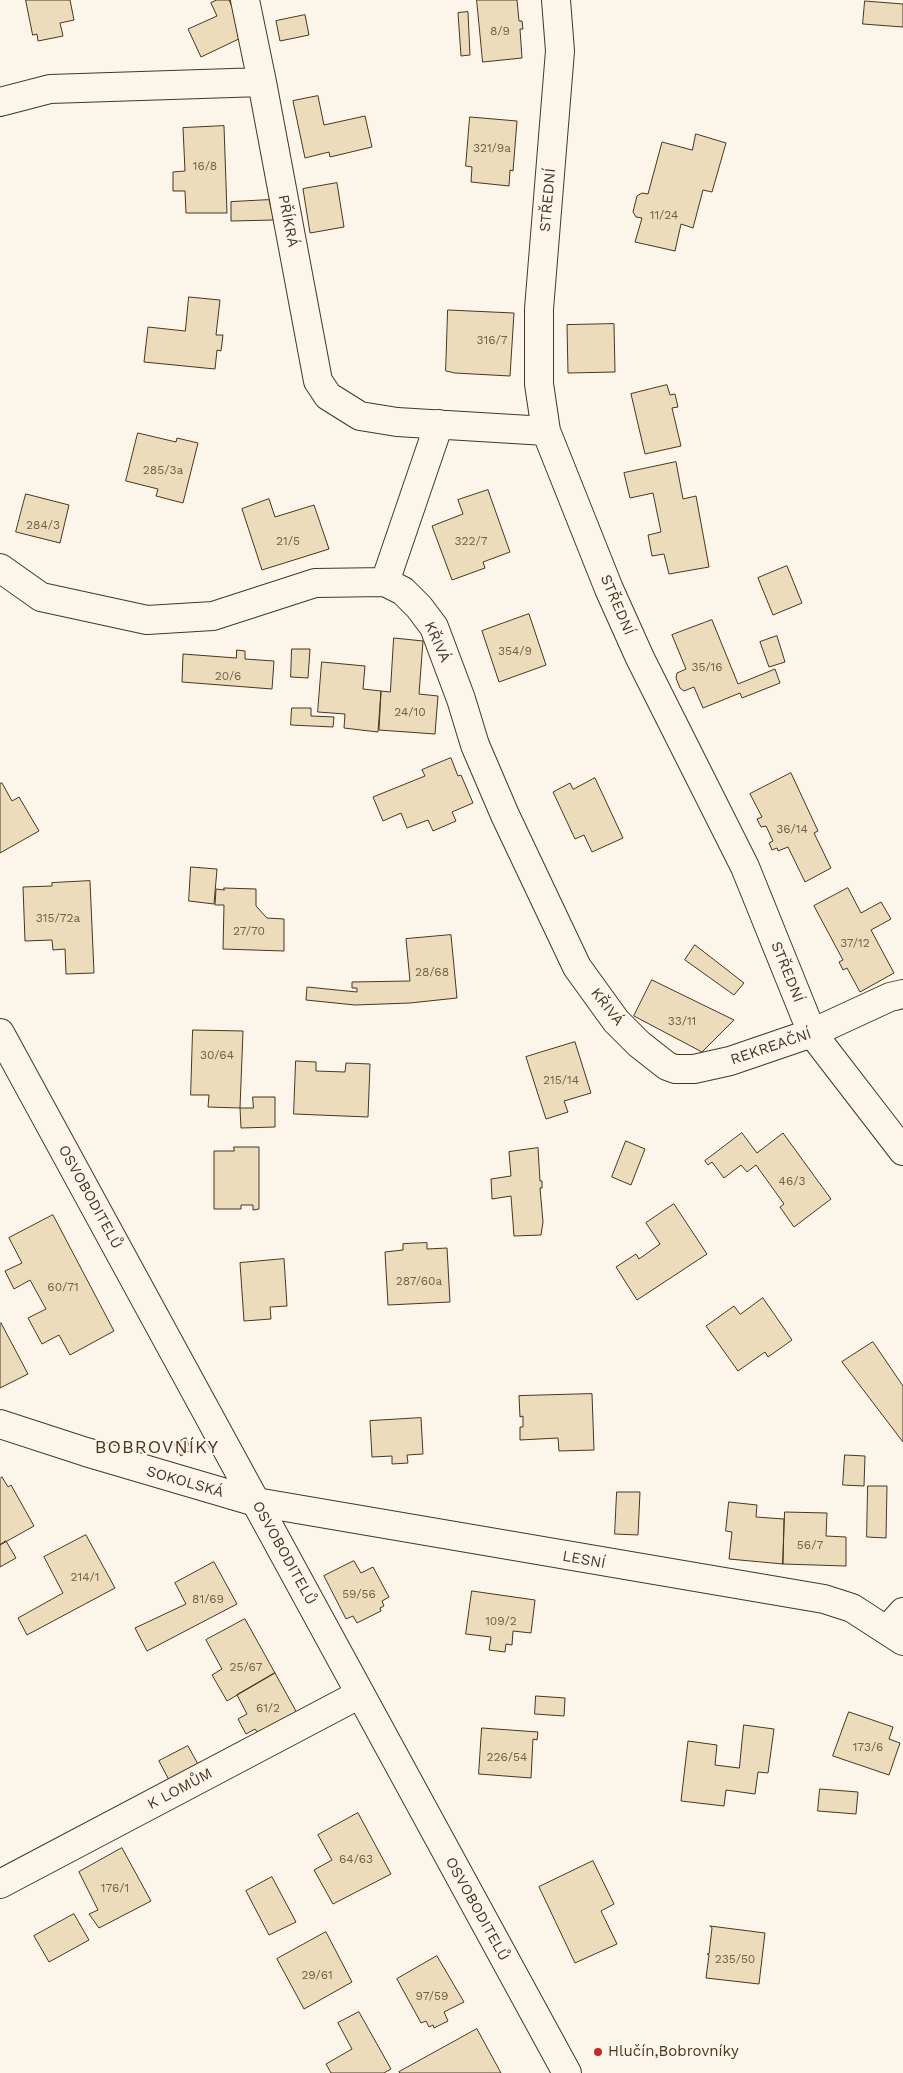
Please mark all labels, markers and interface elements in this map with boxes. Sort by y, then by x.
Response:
house number: 8/9 [490,24,510,38]
house number: 321/9a [473,141,511,155]
house number: 16/8 [193,159,217,173]
street label: STŘEDNÍ [536,167,560,233]
street label: PŘÍKRÁ [274,193,302,249]
house number: 11/24 [650,208,678,222]
house number: 316/7 [477,333,507,347]
house number: 285/3a [143,463,183,477]
house number: 284/3 [26,518,60,532]
house number: 21/5 [276,534,300,548]
house number: 322/7 [455,534,487,548]
street label: STŘEDNÍ [596,572,638,638]
street label: KŘIVÁ [420,619,454,665]
house number: 354/9 [498,644,532,658]
house number: 35/16 [691,660,723,674]
house number: 20/6 [215,669,241,683]
house number: 24/10 [394,705,426,719]
house number: 36/14 [776,822,808,836]
house number: 315/72a [36,911,80,925]
house number: 27/70 [233,924,265,938]
house number: 37/12 [840,936,870,950]
street label: STŘEDNÍ [767,939,807,1005]
house number: 28/68 [415,965,449,979]
street label: KŘIVÁ [587,985,627,1029]
house number: 33/11 [668,1014,696,1028]
street label: REKREAČNÍ [728,1025,814,1069]
house number: 30/64 [200,1048,234,1062]
house number: 215/14 [543,1073,579,1087]
street label: OSVOBODITELŮ [54,1142,126,1252]
house number: 46/3 [779,1174,805,1188]
house number: 287/60a [396,1274,442,1288]
house number: 60/71 [47,1280,79,1294]
district label: BOBROVNÍKY [94,1437,220,1459]
street label: SOKOLSKÁ [144,1462,226,1502]
street label: OSVOBODITELŮ [248,1498,320,1608]
house number: 56/7 [797,1538,823,1552]
street label: LESNÍ [561,1547,607,1573]
house number: 214/1 [71,1570,99,1584]
house number: 59/56 [342,1587,376,1601]
house number: 81/69 [192,1592,224,1606]
house number: 109/2 [485,1614,517,1628]
house number: 25/67 [230,1660,262,1674]
house number: 61/2 [256,1701,280,1715]
house number: 173/6 [853,1740,883,1754]
house number: 226/54 [487,1750,527,1764]
street label: K LOMŮM [144,1764,216,1814]
house number: 64/63 [339,1852,373,1866]
street label: OSVOBODITELŮ [441,1854,513,1964]
house number: 176/1 [101,1881,129,1895]
house number: 235/50 [715,1952,755,1966]
house number: 29/61 [301,1968,333,1982]
house number: 97/59 [416,1989,448,2003]
place label: Hlučín,Bobrovníky [608,2043,739,2061]
marker: Hlučín,Bobrovníky [592,2046,604,2058]

